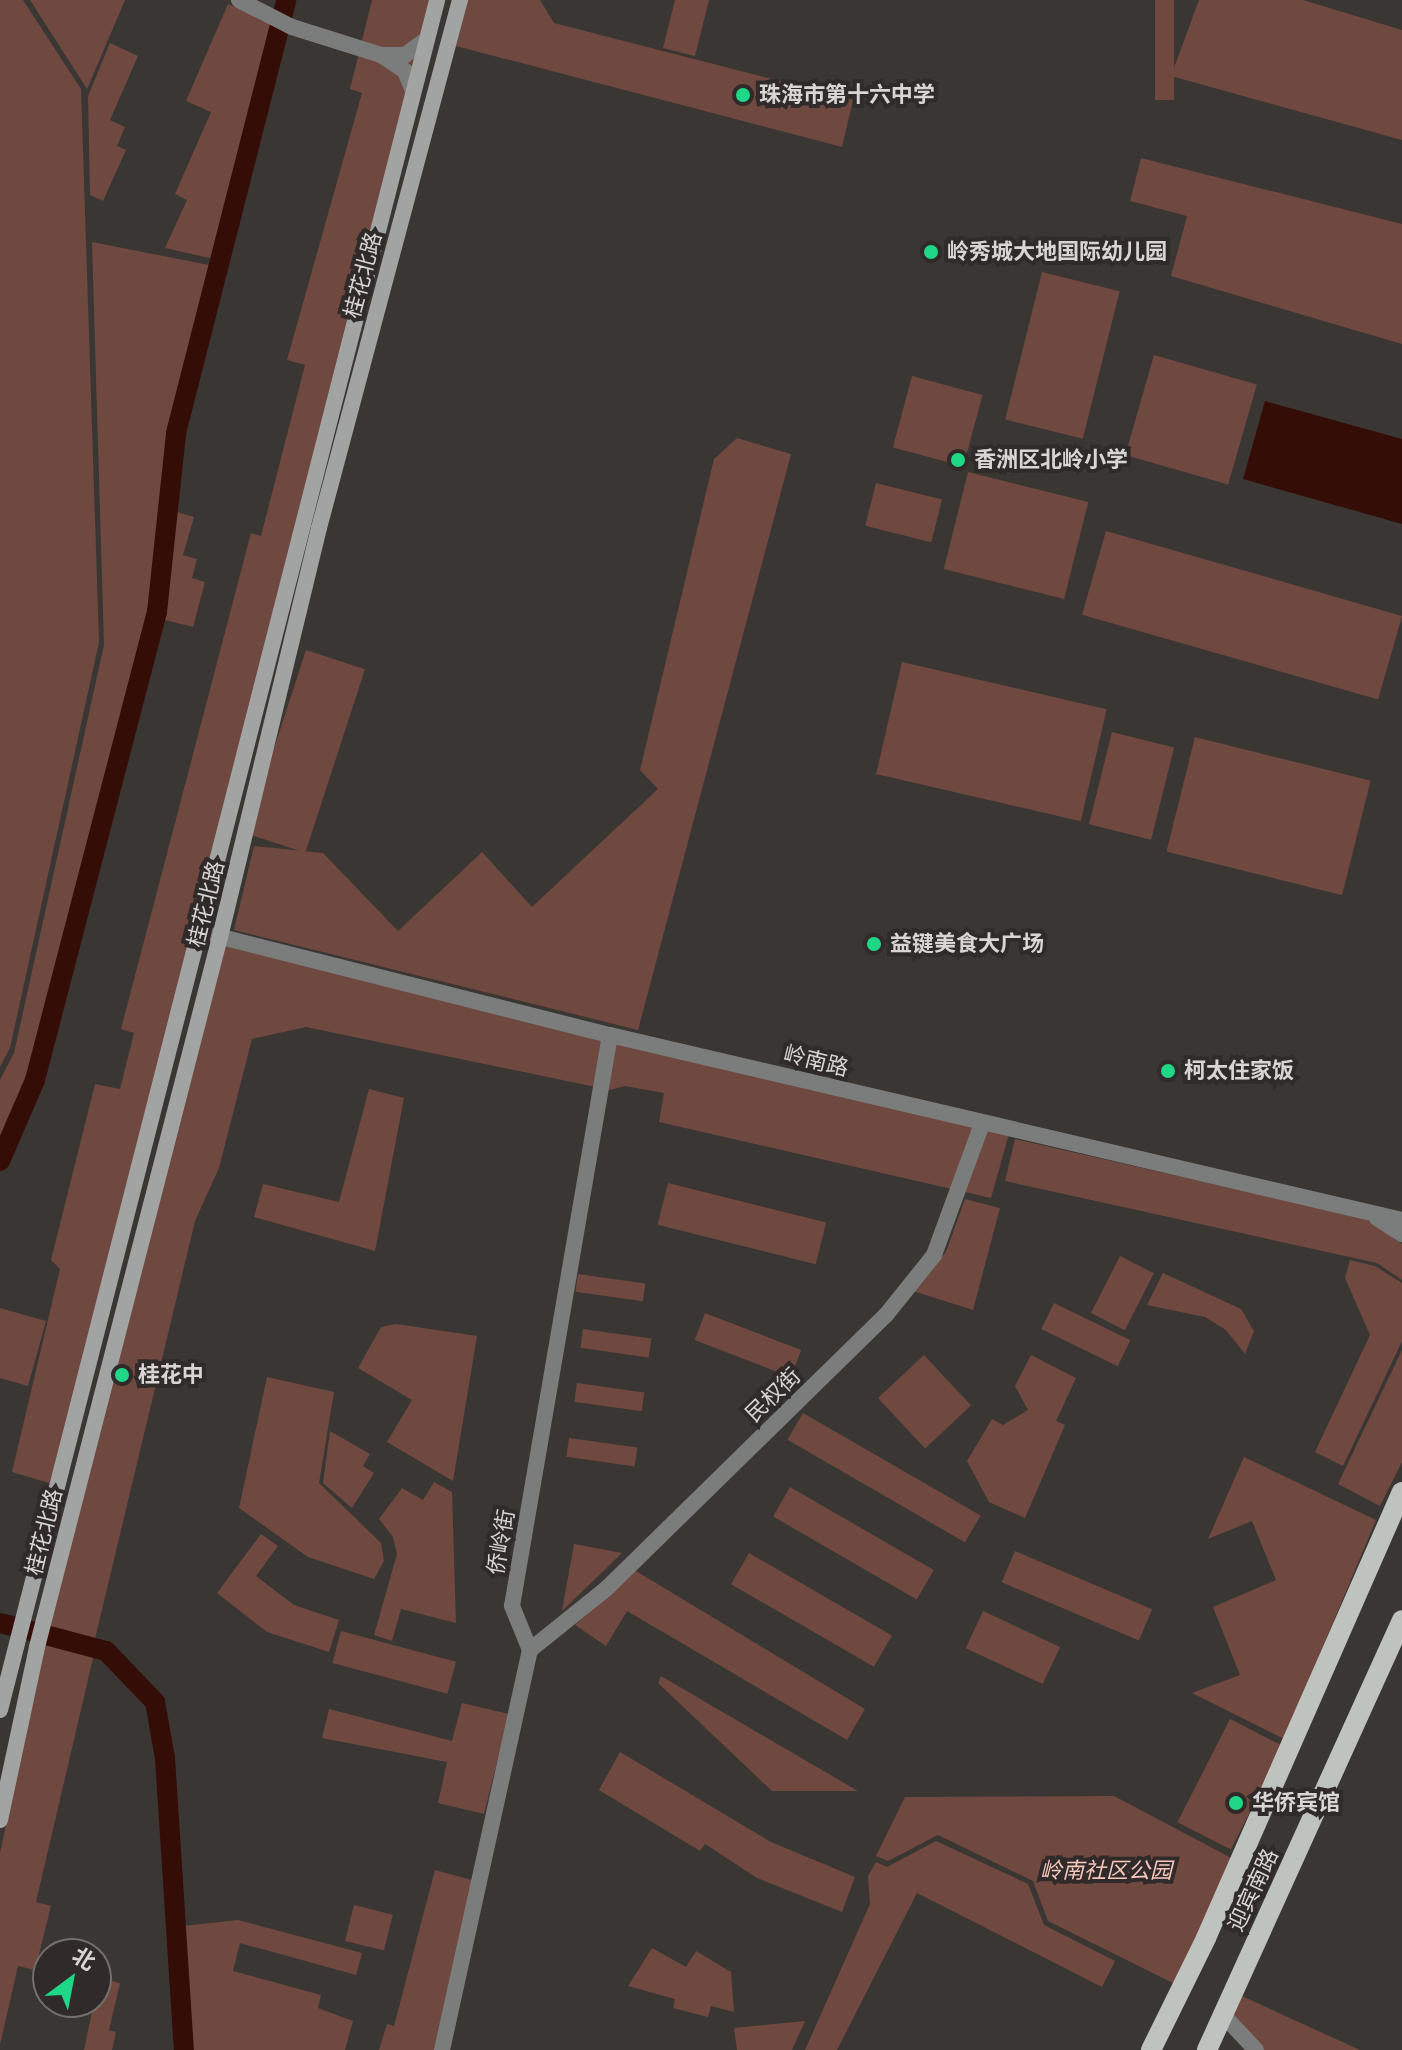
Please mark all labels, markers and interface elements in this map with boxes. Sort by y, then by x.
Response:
place label: 珠海市第十六中学 [759,82,935,108]
marker: 珠海市第十六中学 [734,86,752,104]
street label: 桂花北路 [339,229,387,321]
place label: 岭秀城大地国际幼儿园 [947,239,1167,265]
marker: 岭秀城大地国际幼儿园 [922,243,940,261]
place label: 香洲区北岭小学 [974,447,1128,473]
marker: 香洲区北岭小学 [949,451,967,469]
street label: 桂花北路 [183,858,229,950]
place label: 益键美食大广场 [890,931,1044,957]
marker: 益键美食大广场 [865,935,883,953]
street label: 岭南路 [781,1040,851,1082]
place label: 柯太住家饭 [1184,1058,1294,1084]
marker: 柯太住家饭 [1159,1062,1177,1080]
place label: 桂花中 [138,1362,204,1388]
street label: 民权街 [740,1363,806,1427]
marker: 桂花中 [113,1366,131,1384]
street label: 桂花北路 [21,1486,67,1578]
street label: 侨岭街 [482,1507,520,1577]
place label: 华侨宾馆 [1252,1790,1340,1816]
marker: 华侨宾馆 [1227,1794,1245,1812]
street label: 迎宾南路 [1222,1845,1284,1935]
park label: 岭南社区公园 [1040,1858,1172,1884]
north arrow [32,1938,112,2018]
text: 北 [68,1942,100,1975]

